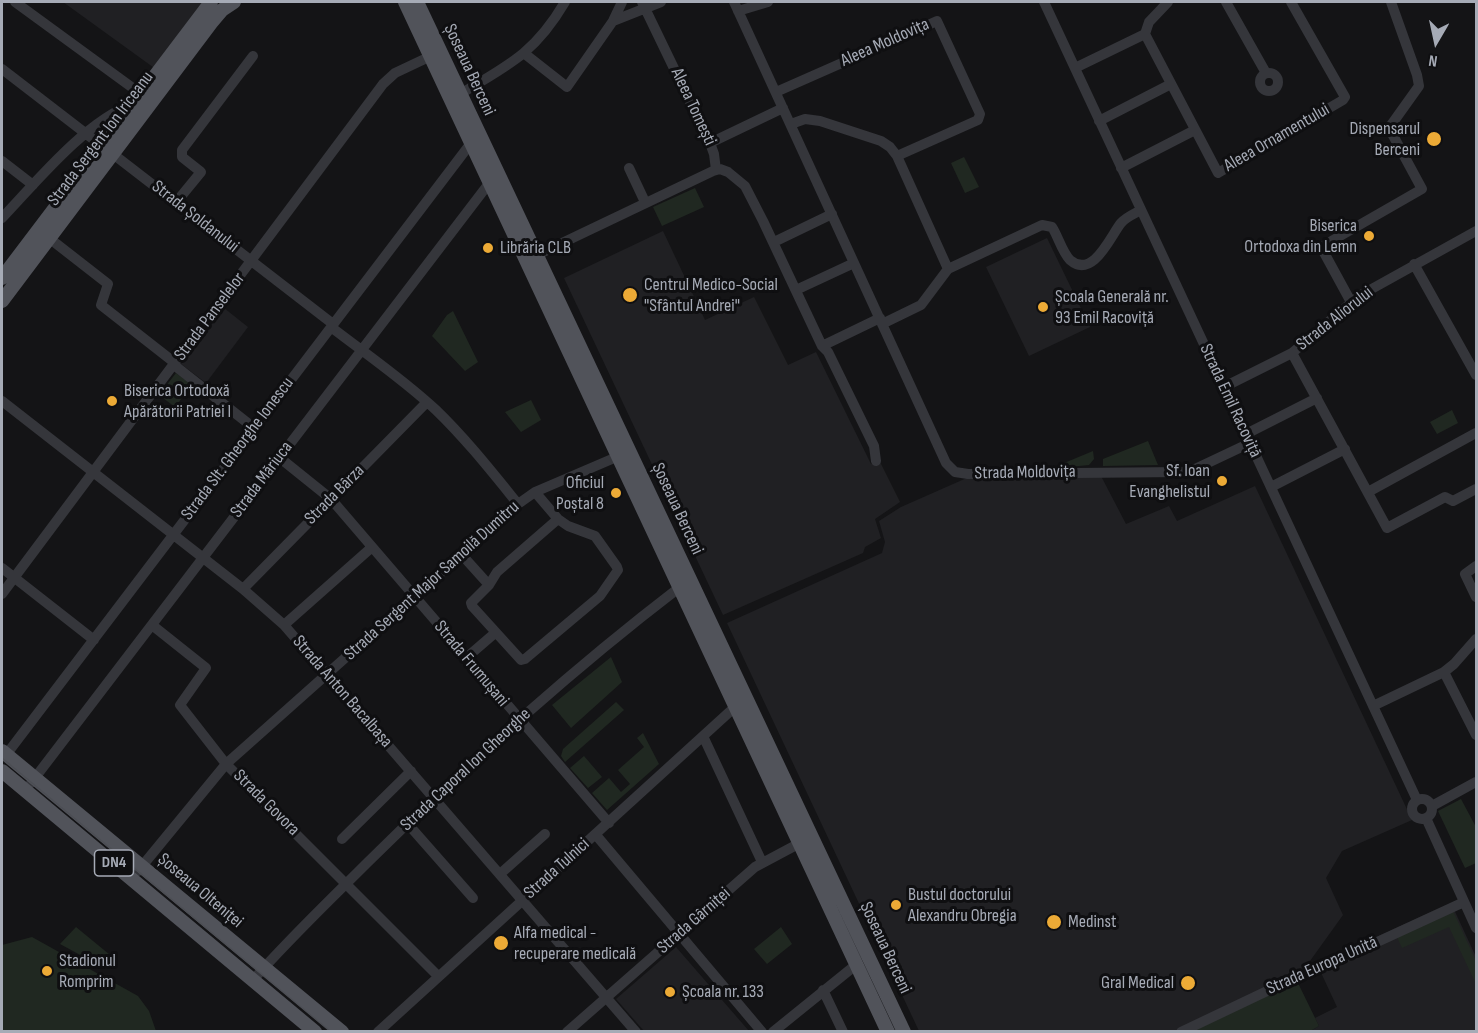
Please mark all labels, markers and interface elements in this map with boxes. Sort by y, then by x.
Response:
north arrow [1406,12,1466,72]
street label: Aleea Moldovița [837,14,933,72]
street label: Șoseaua Berceni [438,21,500,119]
text: N [1427,50,1439,70]
street label: Aleea Tomești [666,65,720,149]
street label: Strada Sergent Ion Iriceanu [43,67,159,211]
street label: Aleea Ornamentului [1220,99,1334,177]
place label: Dispensarul Berceni [1350,118,1420,160]
marker: Dispensarul Berceni [1425,130,1443,148]
street label: Strada Șoldanului [147,176,243,258]
place label: Biserica Ortodoxa din Lemn [1244,215,1357,258]
marker: Biserica Ortodoxa din Lemn [1362,229,1376,243]
place label: Librăria CLB [500,237,571,259]
marker: Librăria CLB [481,241,495,255]
street label: Strada Panselelor [170,269,250,365]
place label: Centrul Medico-Social "Sfântul Andrei" [644,274,778,316]
street label: Strada Aliorului [1292,282,1378,356]
marker: Centrul Medico-Social "Sfântul Andrei" [621,286,639,304]
place label: Școala Generală nr. 93 Emil Racoviță [1055,286,1169,328]
marker: Școala Generală nr. 93 Emil Racoviță [1036,300,1050,314]
street label: Strada Emil Racoviță [1194,341,1266,461]
street label: Strada Slt. Gheorghe Ionescu [177,373,299,525]
place label: Biserica Ortodoxă Apărătorii Patriei I [124,380,231,422]
marker: Biserica Ortodoxă Apărătorii Patriei I [105,394,119,408]
street label: Strada Măriuca [226,438,298,522]
street label: Șoseaua Berceni [646,460,708,558]
place label: Sf. Ioan Evanghelistul [1129,460,1210,502]
street label: Strada Bârza [301,461,369,529]
street label: Strada Moldovița [974,461,1076,485]
place label: Oficiul Poștal 8 [556,472,604,514]
marker: Sf. Ioan Evanghelistul [1215,474,1229,488]
marker: Oficiul Poștal 8 [609,486,623,500]
street label: Strada Sergent Major Samoilă Dumitru [340,497,524,665]
street label: Strada Frumușani [429,617,513,711]
street label: Strada Anton Bacalbașa [287,632,397,752]
street label: Strada Caporal Ion Gheorghe [396,704,536,836]
street label: Strada Govora [228,765,304,841]
street label: Strada Tulnici [520,834,594,904]
street label: Șoseaua Olteniței [153,849,247,933]
road number: DN4 [94,850,134,876]
street label: Strada Gârniței [653,883,735,959]
place label: Bustul doctorului Alexandru Obregia [908,884,1017,926]
marker: Bustul doctorului Alexandru Obregia [889,898,903,912]
street label: Șoseaua Berceni [854,899,916,997]
place label: Medinst [1068,911,1116,933]
marker: Medinst [1045,913,1063,931]
place label: Alfa medical - recuperare medicală [514,922,636,964]
street label: Strada Europa Unită [1263,932,1381,1000]
marker: Alfa medical - recuperare medicală [492,934,510,952]
place label: Stadionul Romprim [59,950,116,992]
marker: Stadionul Romprim [40,964,54,978]
place label: Gral Medical [1101,972,1174,994]
marker: Gral Medical [1179,974,1197,992]
place label: Școala nr. 133 [682,981,764,1003]
marker: Școala nr. 133 [663,985,677,999]

